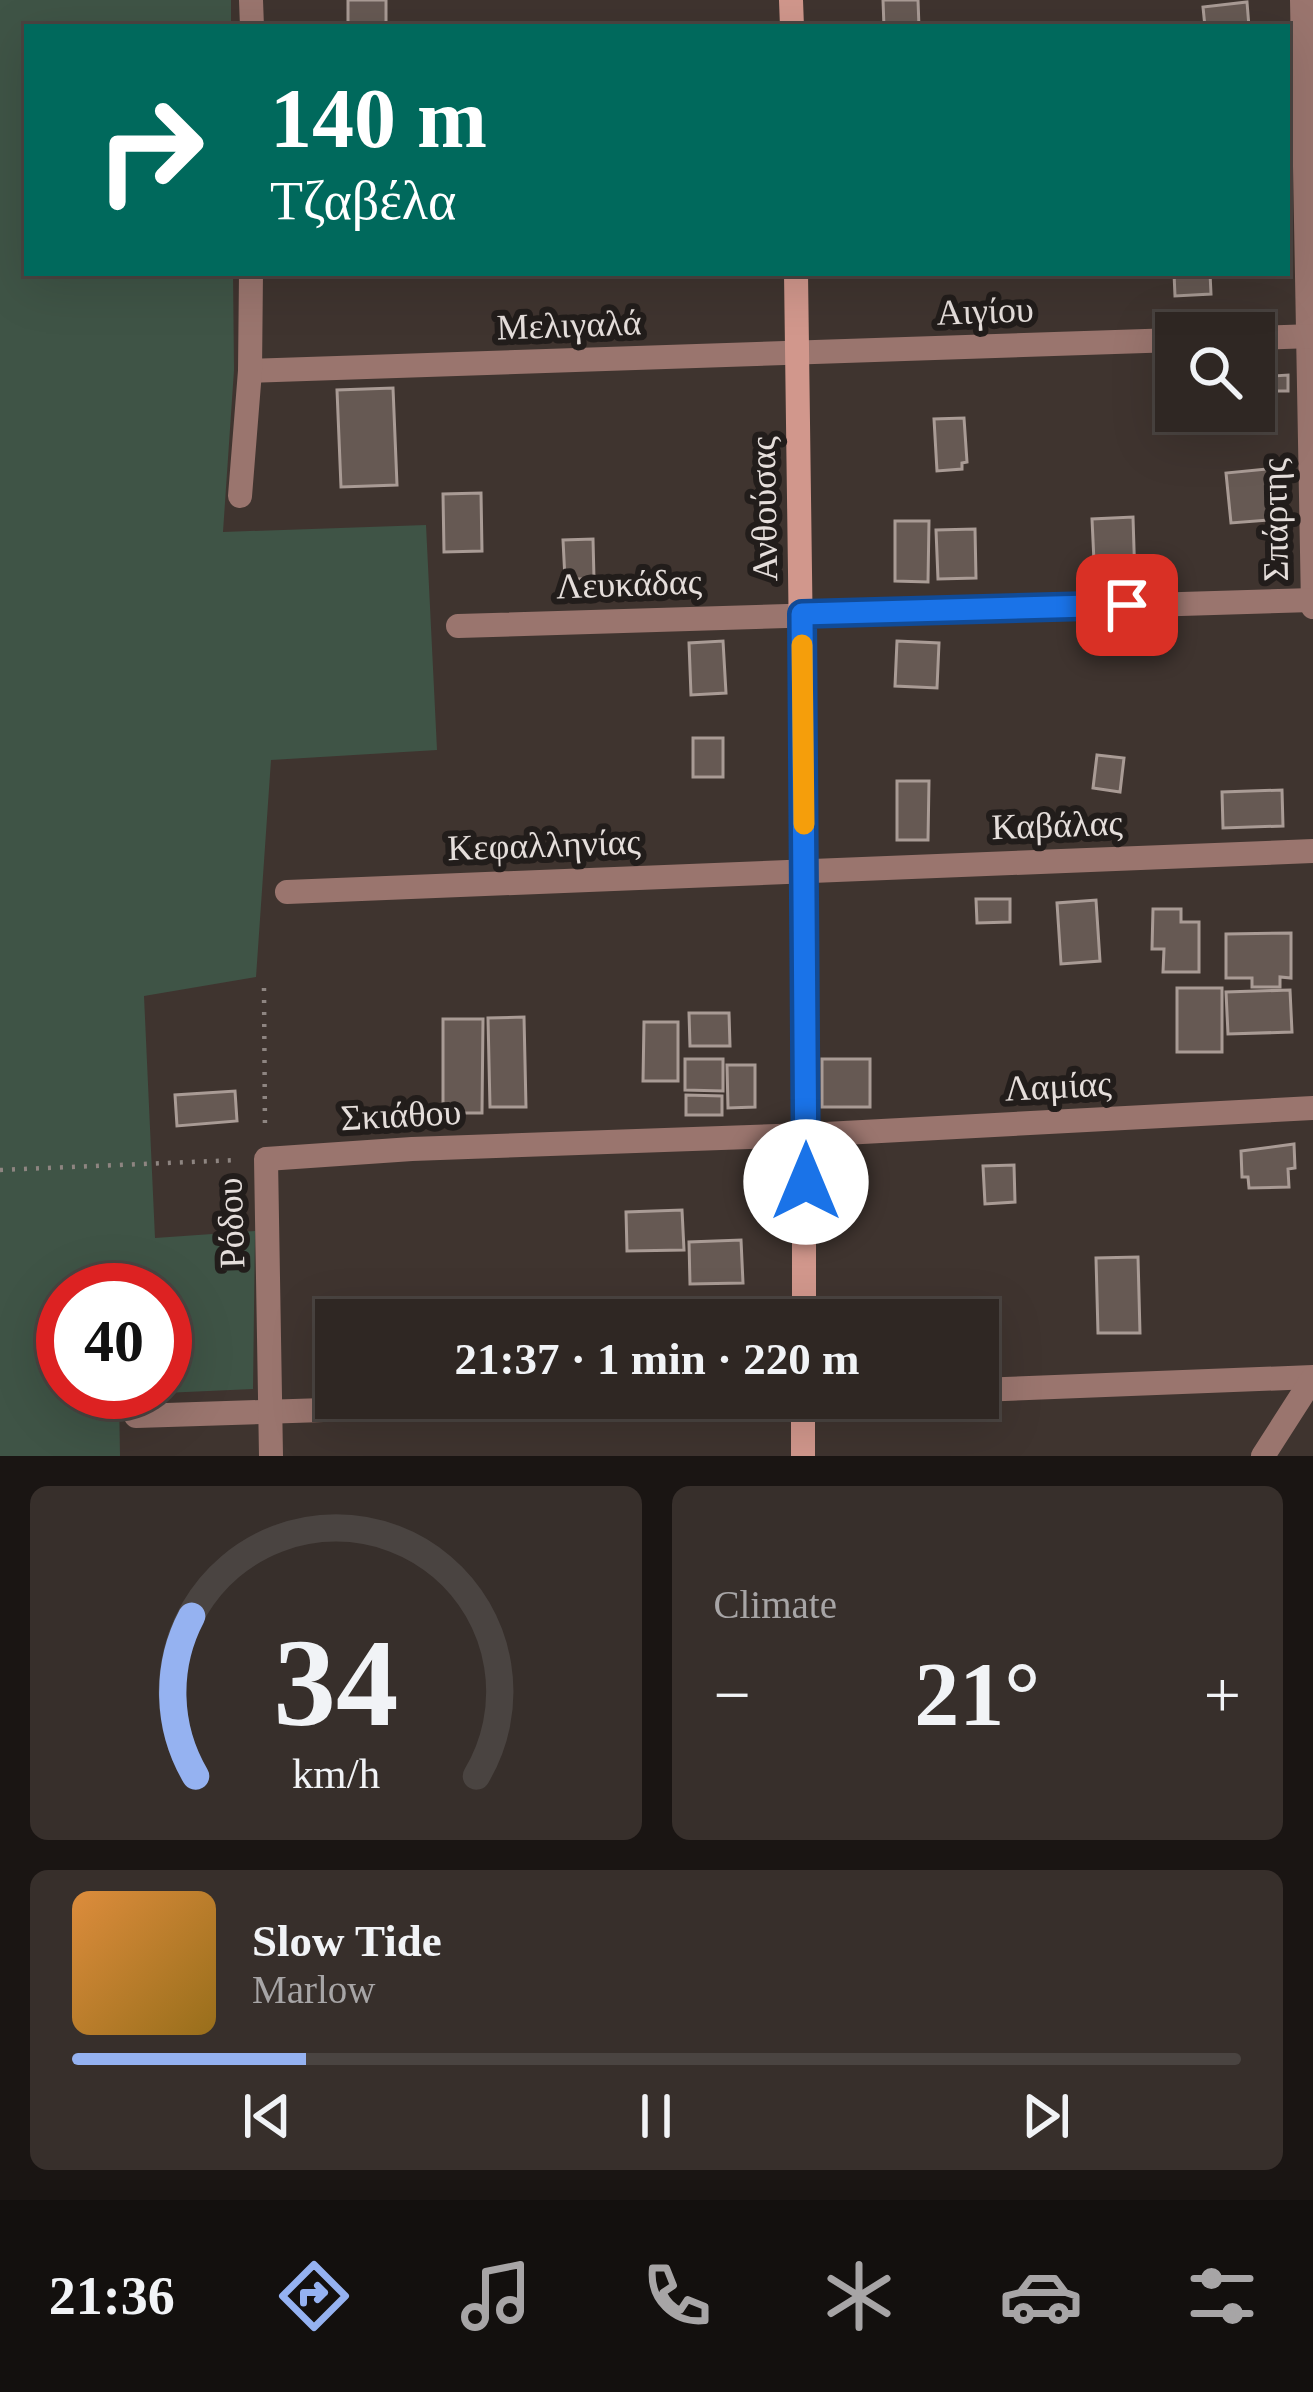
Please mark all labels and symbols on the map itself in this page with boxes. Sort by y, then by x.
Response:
street label: Αιγίου [936,289,1034,333]
street label: Μελιγαλά [496,302,642,348]
street label: Ανθούσας [743,436,785,582]
street label: Σπάρτης [1254,458,1296,582]
pin [1076,554,1178,656]
street label: Λευκάδας [555,561,703,607]
street label: Καβάλας [991,803,1123,847]
street label: Κεφαλληνίας [447,822,641,868]
street label: Λαμίας [1003,1063,1113,1109]
street label: Σκιάθου [340,1092,462,1138]
position arrow [743,1119,869,1245]
street label: Ρόδου [209,1177,253,1269]
speed limit sign: 40 [36,1263,192,1419]

